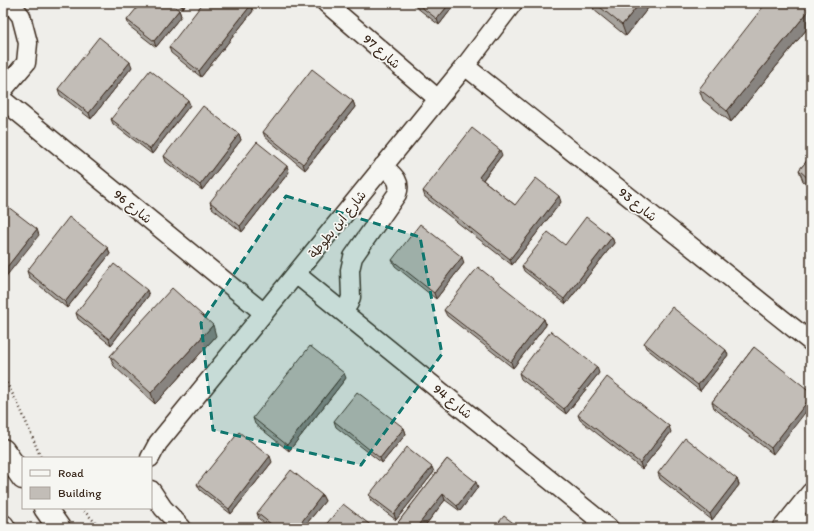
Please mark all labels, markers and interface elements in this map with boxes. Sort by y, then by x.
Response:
street label: شارع 97 [359,31,403,73]
street label: شارع 93 [614,184,660,226]
street label: شارع 96 [109,186,155,228]
street label: شارع ابن بطوطة [305,187,371,262]
street label: شارع 94 [429,381,475,423]
legend [22,457,152,509]
text: Road [58,466,84,480]
text: Building [58,486,102,500]

